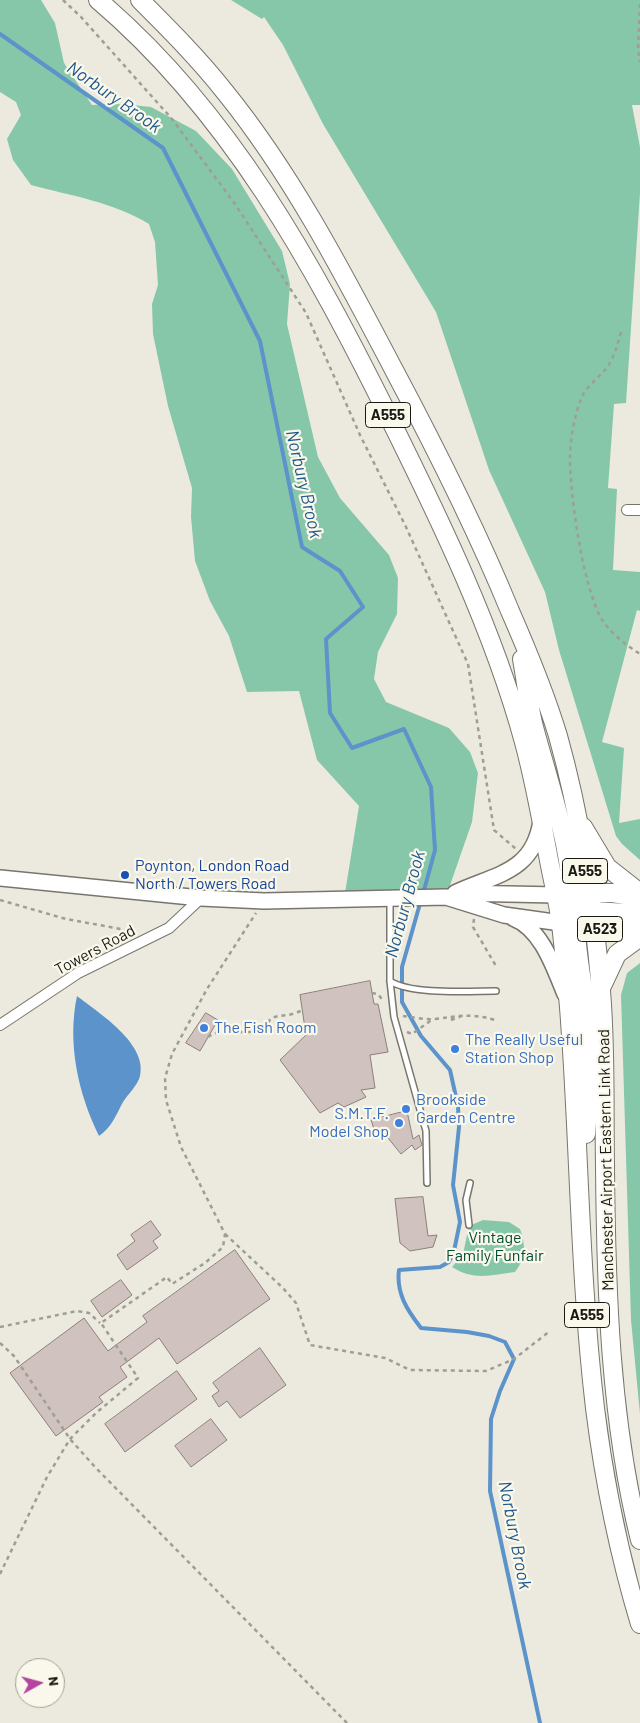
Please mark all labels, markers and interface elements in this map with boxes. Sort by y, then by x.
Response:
water label: Norbury Brook [63,57,165,137]
road number: A555 [366,402,410,428]
water label: Norbury Brook [281,428,327,540]
water label: Norbury Brook [380,848,430,960]
place label: Poynton, London Road North / Towers Road [135,856,290,894]
road number: A555 [562,858,608,884]
marker: Poynton, London Road North / Towers Road [119,869,131,881]
road number: A523 [578,916,622,942]
street label: Towers Road [52,921,138,979]
place label: The Fish Room [214,1018,316,1038]
marker: The Fish Room [198,1022,210,1034]
street label: Manchester Airport Eastern Link Road [594,1029,618,1291]
place label: The Really Useful Station Shop [465,1030,583,1068]
marker: The Really Useful Station Shop [449,1043,461,1055]
place label: Brookside Garden Centre [416,1090,516,1128]
marker: Brookside Garden Centre [400,1103,412,1115]
place label: S.M.T.F. Model Shop [309,1104,389,1142]
marker: S.M.T.F. Model Shop [393,1117,405,1129]
park label: Vintage Family Funfair [446,1228,544,1266]
road number: A555 [564,1302,610,1328]
water label: Norbury Brook [494,1479,536,1591]
north arrow [15,1658,65,1708]
text: N [45,1676,63,1687]

